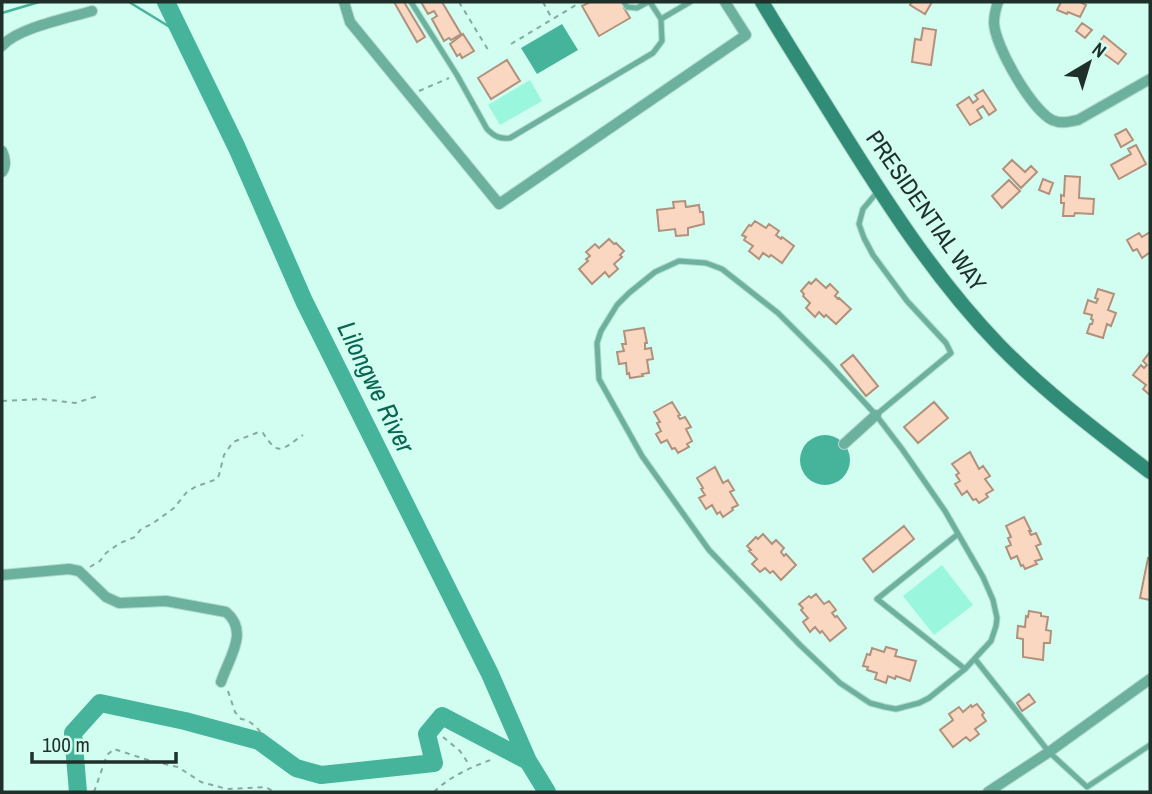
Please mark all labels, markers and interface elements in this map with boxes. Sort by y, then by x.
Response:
north arrow [1054,28,1124,98]
text: N [1087,36,1112,63]
street label: PRESIDENTIAL WAY [859,124,994,297]
water label: Lilongwe River [330,315,424,459]
scale bar [32,720,175,764]
text: 100 m [42,730,90,759]

